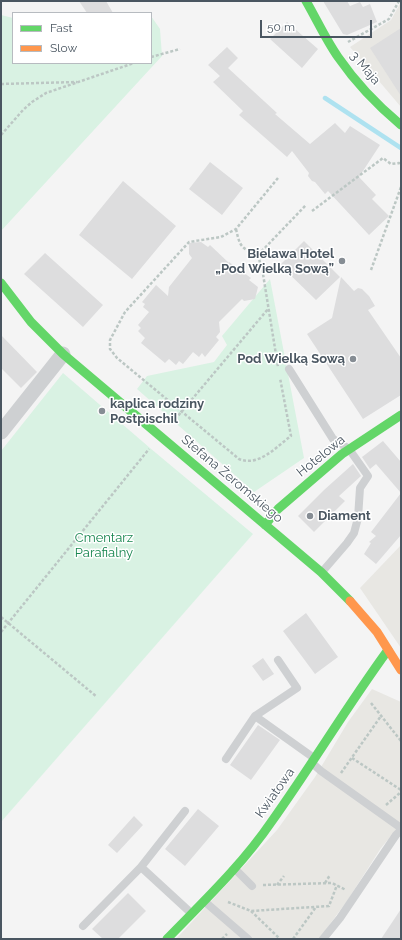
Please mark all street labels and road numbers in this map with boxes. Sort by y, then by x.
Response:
street label: 3 Maja [347,48,383,88]
street label: Stefana Żeromskiego [178,432,286,526]
street label: Hotelowa [294,432,348,480]
street label: Kwiatowa [252,765,298,821]

